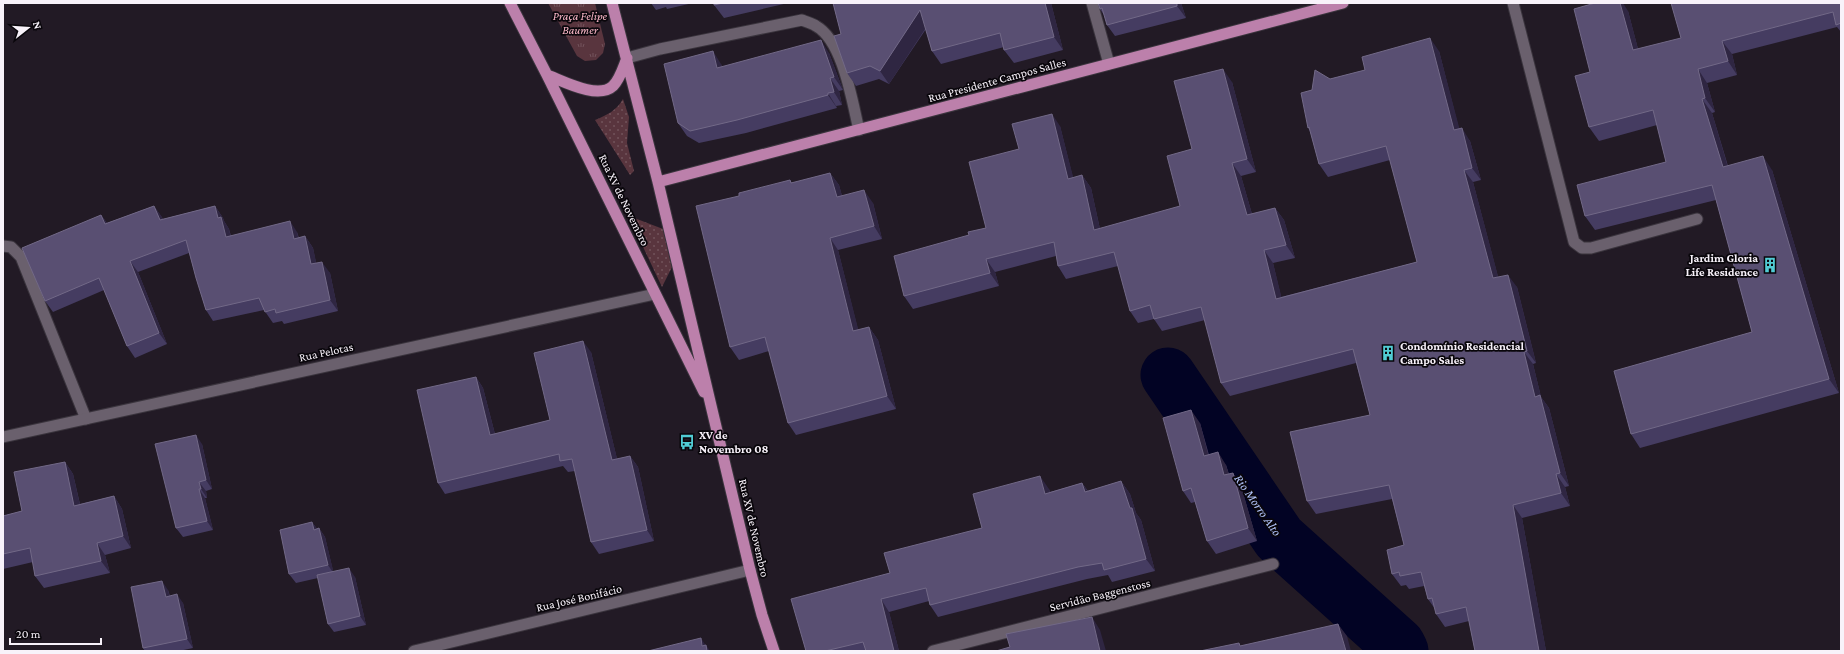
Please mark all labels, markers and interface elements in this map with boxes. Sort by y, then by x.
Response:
north arrow [8,8,48,48]
park label: Praça Felipe Baumer [553,9,608,37]
text: N [31,20,45,31]
street label: Rua Presidente Campos Salles [927,55,1068,105]
street label: Rua XV de Novembro [596,152,652,248]
place label: Jardim Gloria Life Residence [1685,251,1758,279]
building icon: Jardim Gloria Life Residence [1761,256,1779,274]
street label: Rua Pelotas [298,339,355,365]
place label: Condomínio Residencial Campo Sales [1400,339,1525,367]
building icon: Condomínio Residencial Campo Sales [1379,344,1397,362]
place label: XV de Novembro 08 [699,428,768,456]
bus stop icon: XV de Novembro 08 [678,433,696,451]
water label: Rio Morro Alto [1231,471,1285,539]
street label: Rua XV de Novembro [736,478,772,579]
street label: Servidão Baggenstoss [1048,576,1152,614]
street label: Rua José Bonifácio [535,581,623,615]
scale bar [10,620,101,646]
text: 20 m [16,627,41,641]

